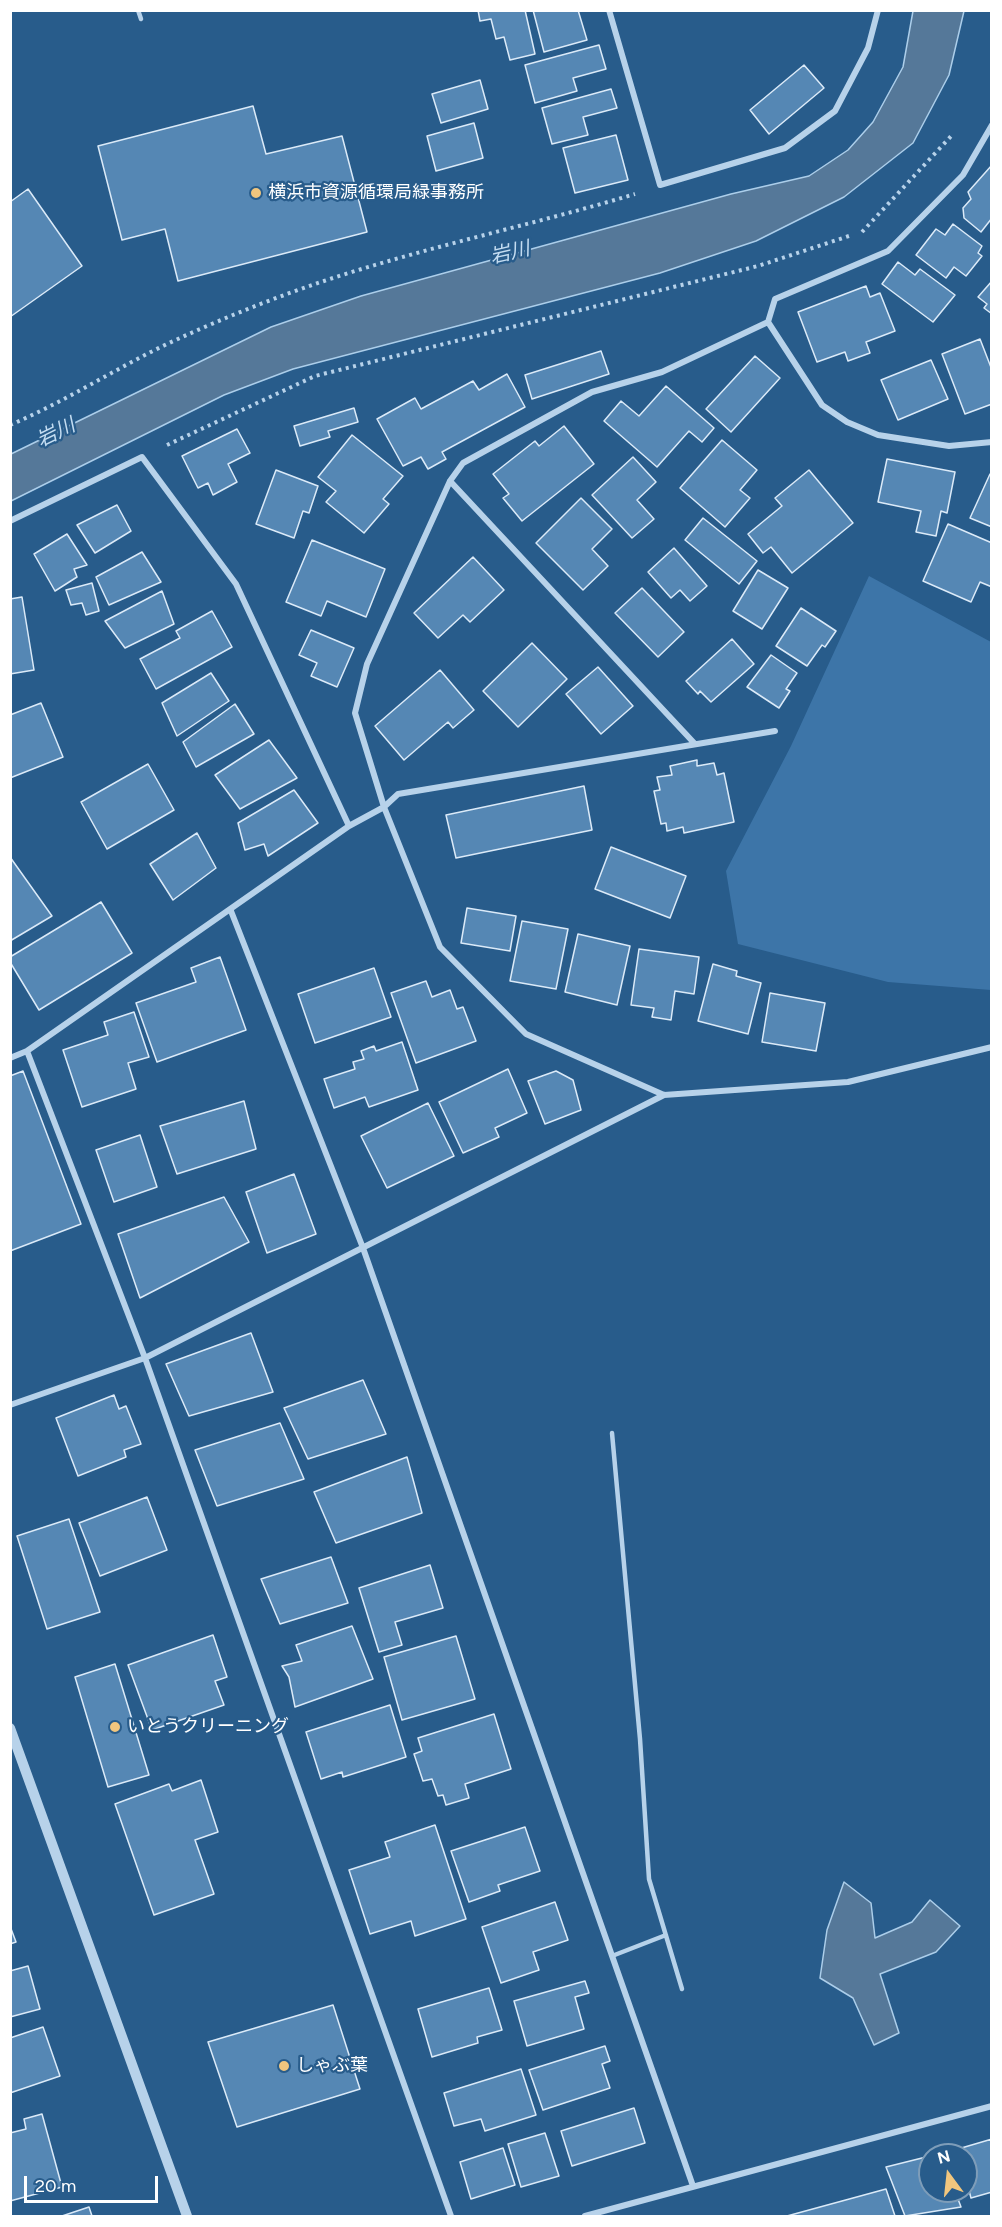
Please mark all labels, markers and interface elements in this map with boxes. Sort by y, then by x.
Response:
place label: 横浜市資源循環局緑事務所 [268,182,484,204]
marker: 横浜市資源循環局緑事務所 [249,186,263,200]
water label: 岩川 [488,237,532,269]
water label: 岩川 [33,413,79,453]
place label: いとうクリーニング [127,1716,289,1738]
marker: いとうクリーニング [108,1720,122,1734]
place label: しゃぶ葉 [296,2055,368,2077]
marker: しゃぶ葉 [277,2059,291,2073]
north arrow [918,2143,978,2203]
text: N [935,2146,952,2168]
scale bar [27,2164,160,2202]
text: 20 m [35,2175,76,2197]

